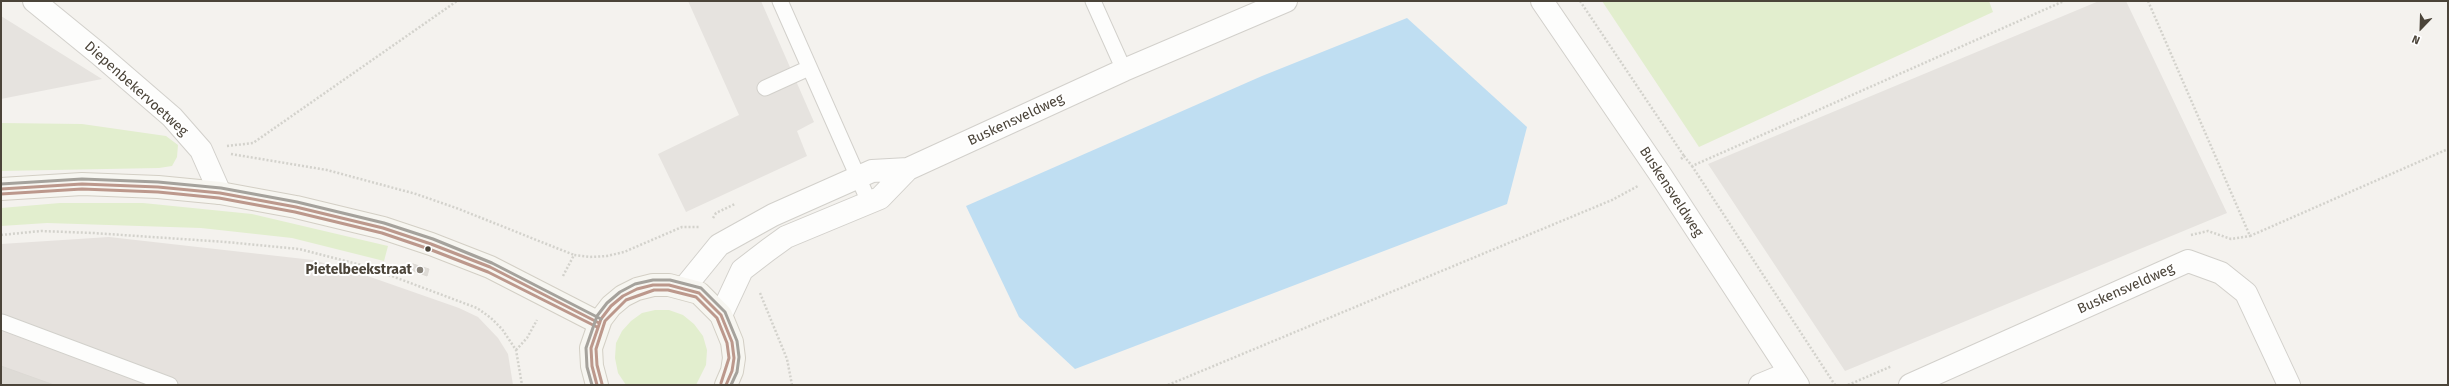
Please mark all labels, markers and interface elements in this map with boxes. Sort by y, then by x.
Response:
north arrow [2401,8,2441,48]
text: N [2410,32,2422,47]
street label: Diepenbekervoetweg [81,38,191,140]
street label: Buskensveldweg [965,90,1067,150]
street label: Buskensveldweg [1636,144,1706,240]
unlabelled marker [423,244,433,254]
street label: Buskensveldweg [2075,260,2177,318]
place label: Pietelbeekstraat [305,262,412,278]
marker: Pietelbeekstraat [415,265,425,275]

